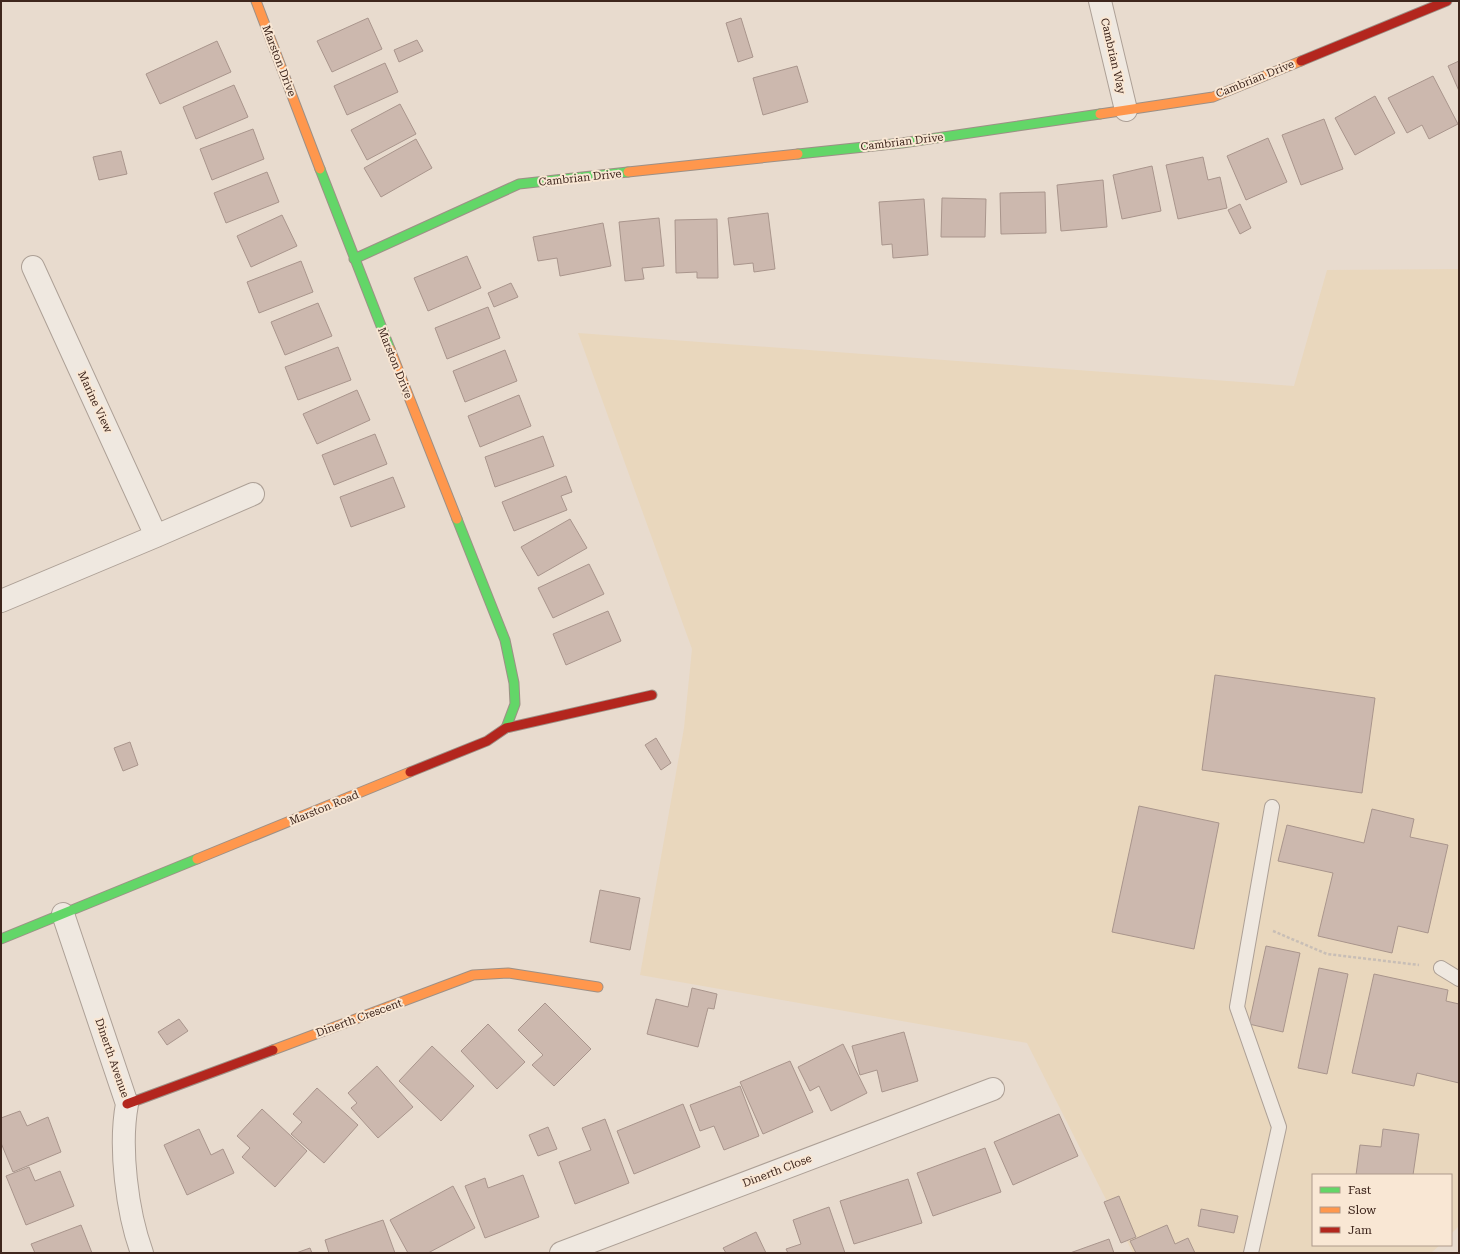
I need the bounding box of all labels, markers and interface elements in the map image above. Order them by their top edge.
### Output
street label: Cambrian Way [1098,17,1128,96]
street label: Marston Drive [259,23,299,99]
street label: Cambrian Drive [1214,57,1296,101]
street label: Cambrian Drive [860,130,944,154]
street label: Cambrian Drive [538,167,622,189]
street label: Marston Drive [375,326,415,400]
street label: Marine View [75,369,115,436]
street label: Marston Road [287,788,361,828]
street label: Dinerth Crescent [314,996,404,1040]
street label: Dinerth Avenue [92,1017,132,1099]
street label: Dinerth Close [741,1152,813,1190]
legend [1312,1174,1452,1246]
text: Fast [1348,1183,1372,1197]
text: Slow [1348,1203,1376,1217]
text: Jam [1348,1223,1372,1237]

